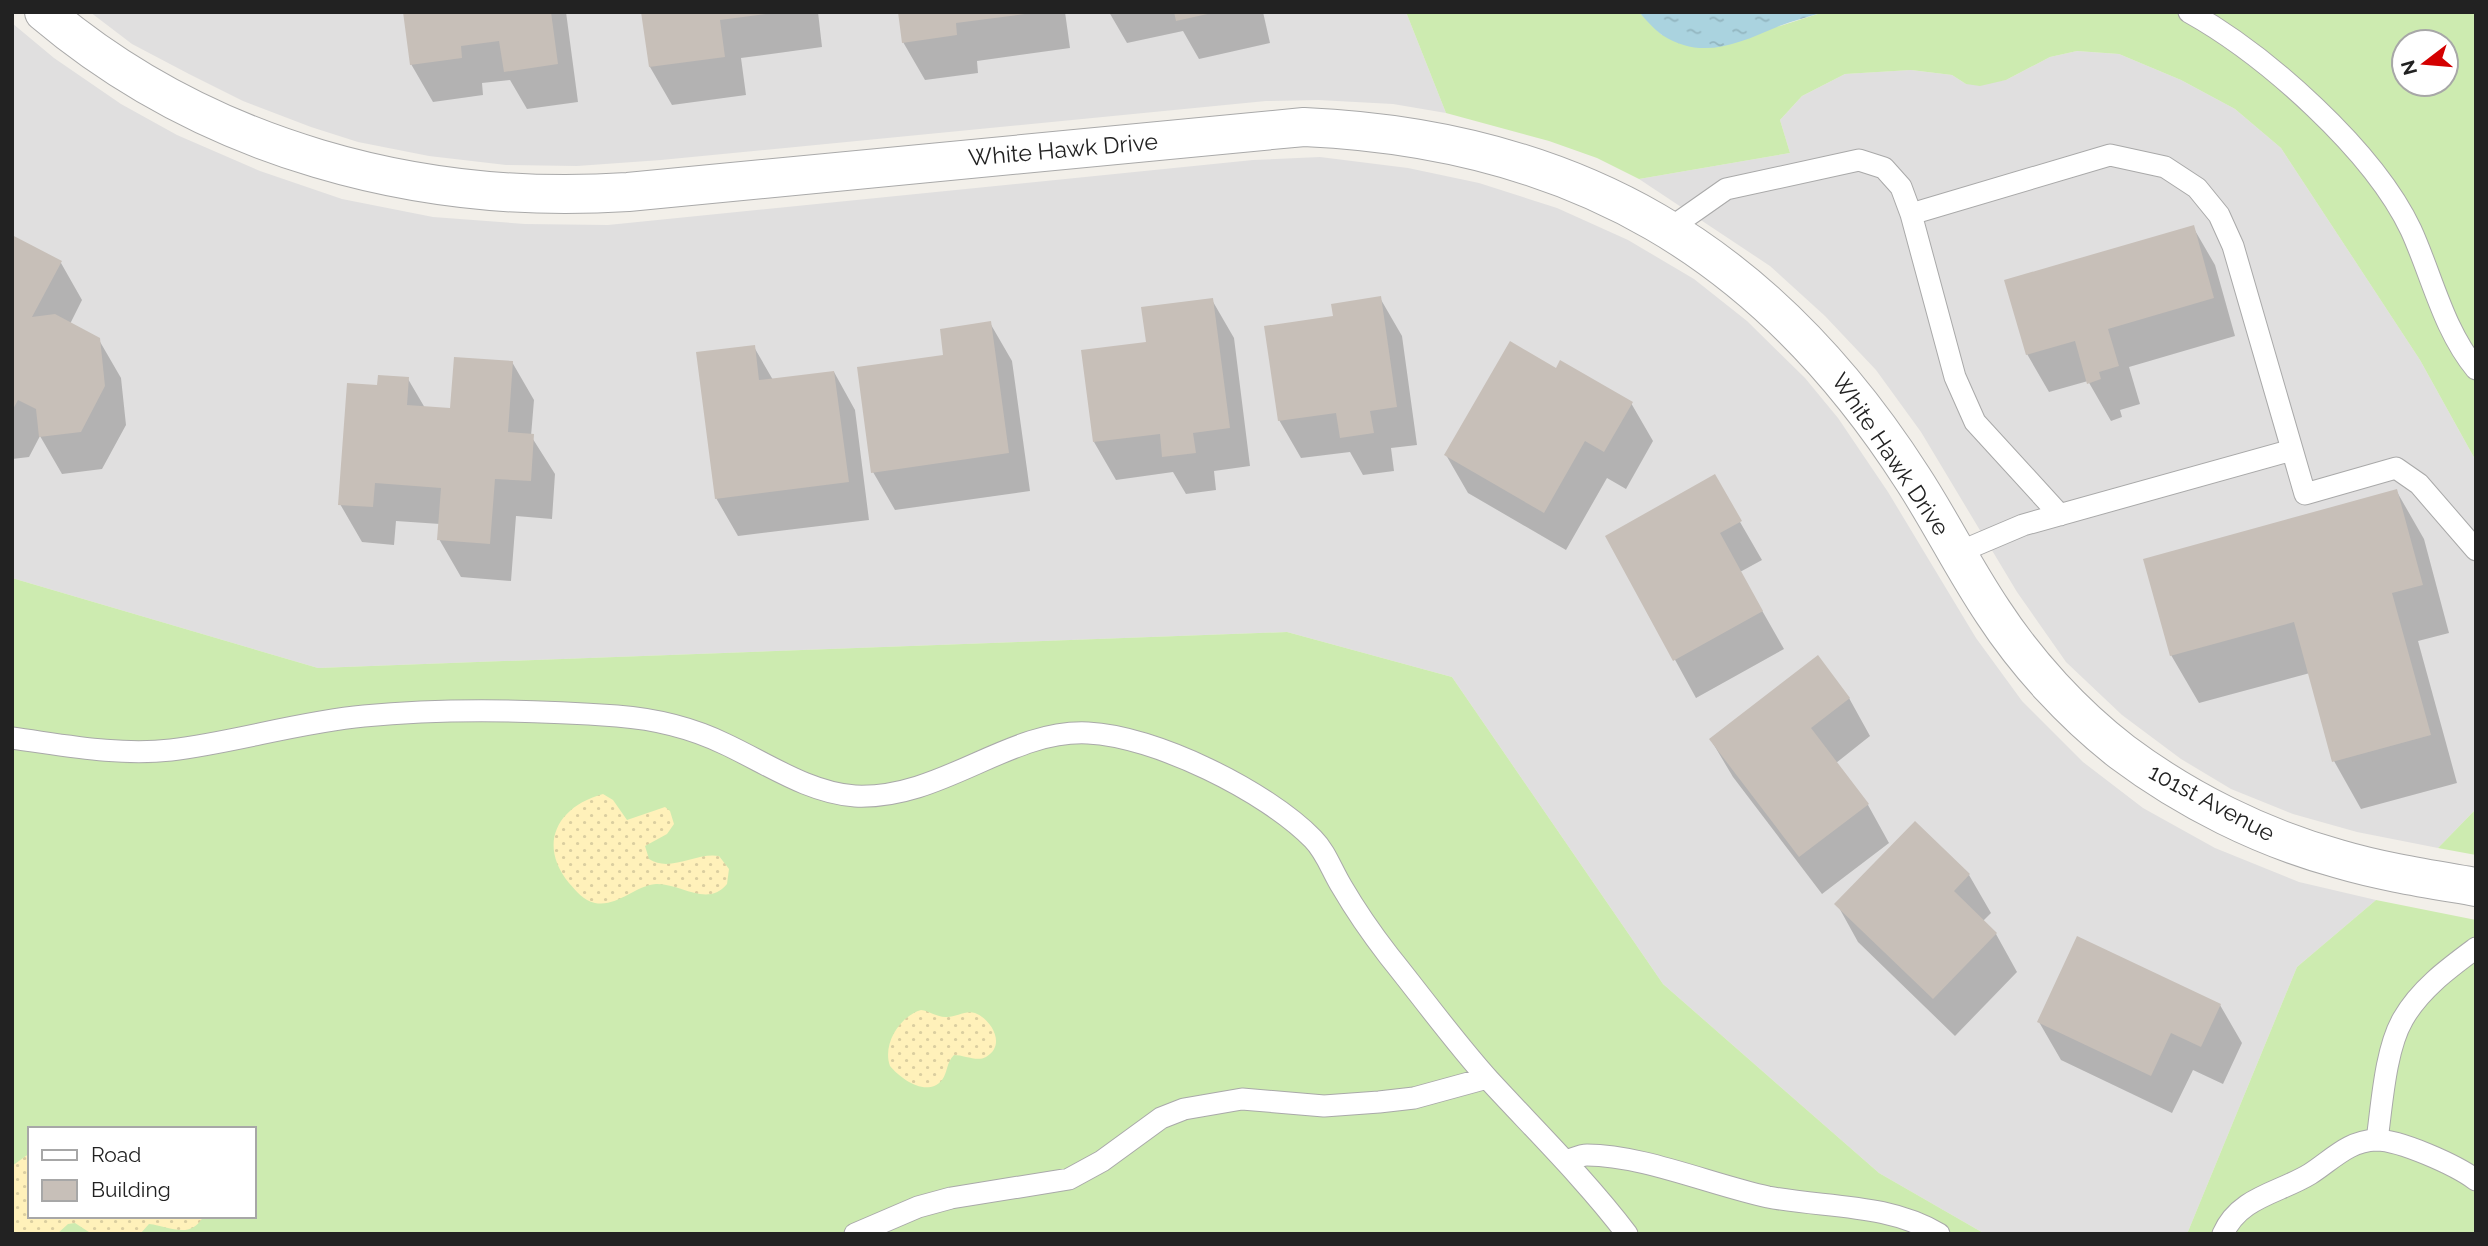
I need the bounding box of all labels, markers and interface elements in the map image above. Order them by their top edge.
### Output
north arrow [2390,28,2460,98]
text: N [2396,58,2421,78]
street label: White Hawk Drive [967,127,1159,171]
street label: White Hawk Drive [1827,368,1955,540]
street label: 101st Avenue [2145,758,2279,846]
legend [28,1127,256,1218]
text: Road [91,1142,141,1167]
text: Building [91,1177,171,1202]

